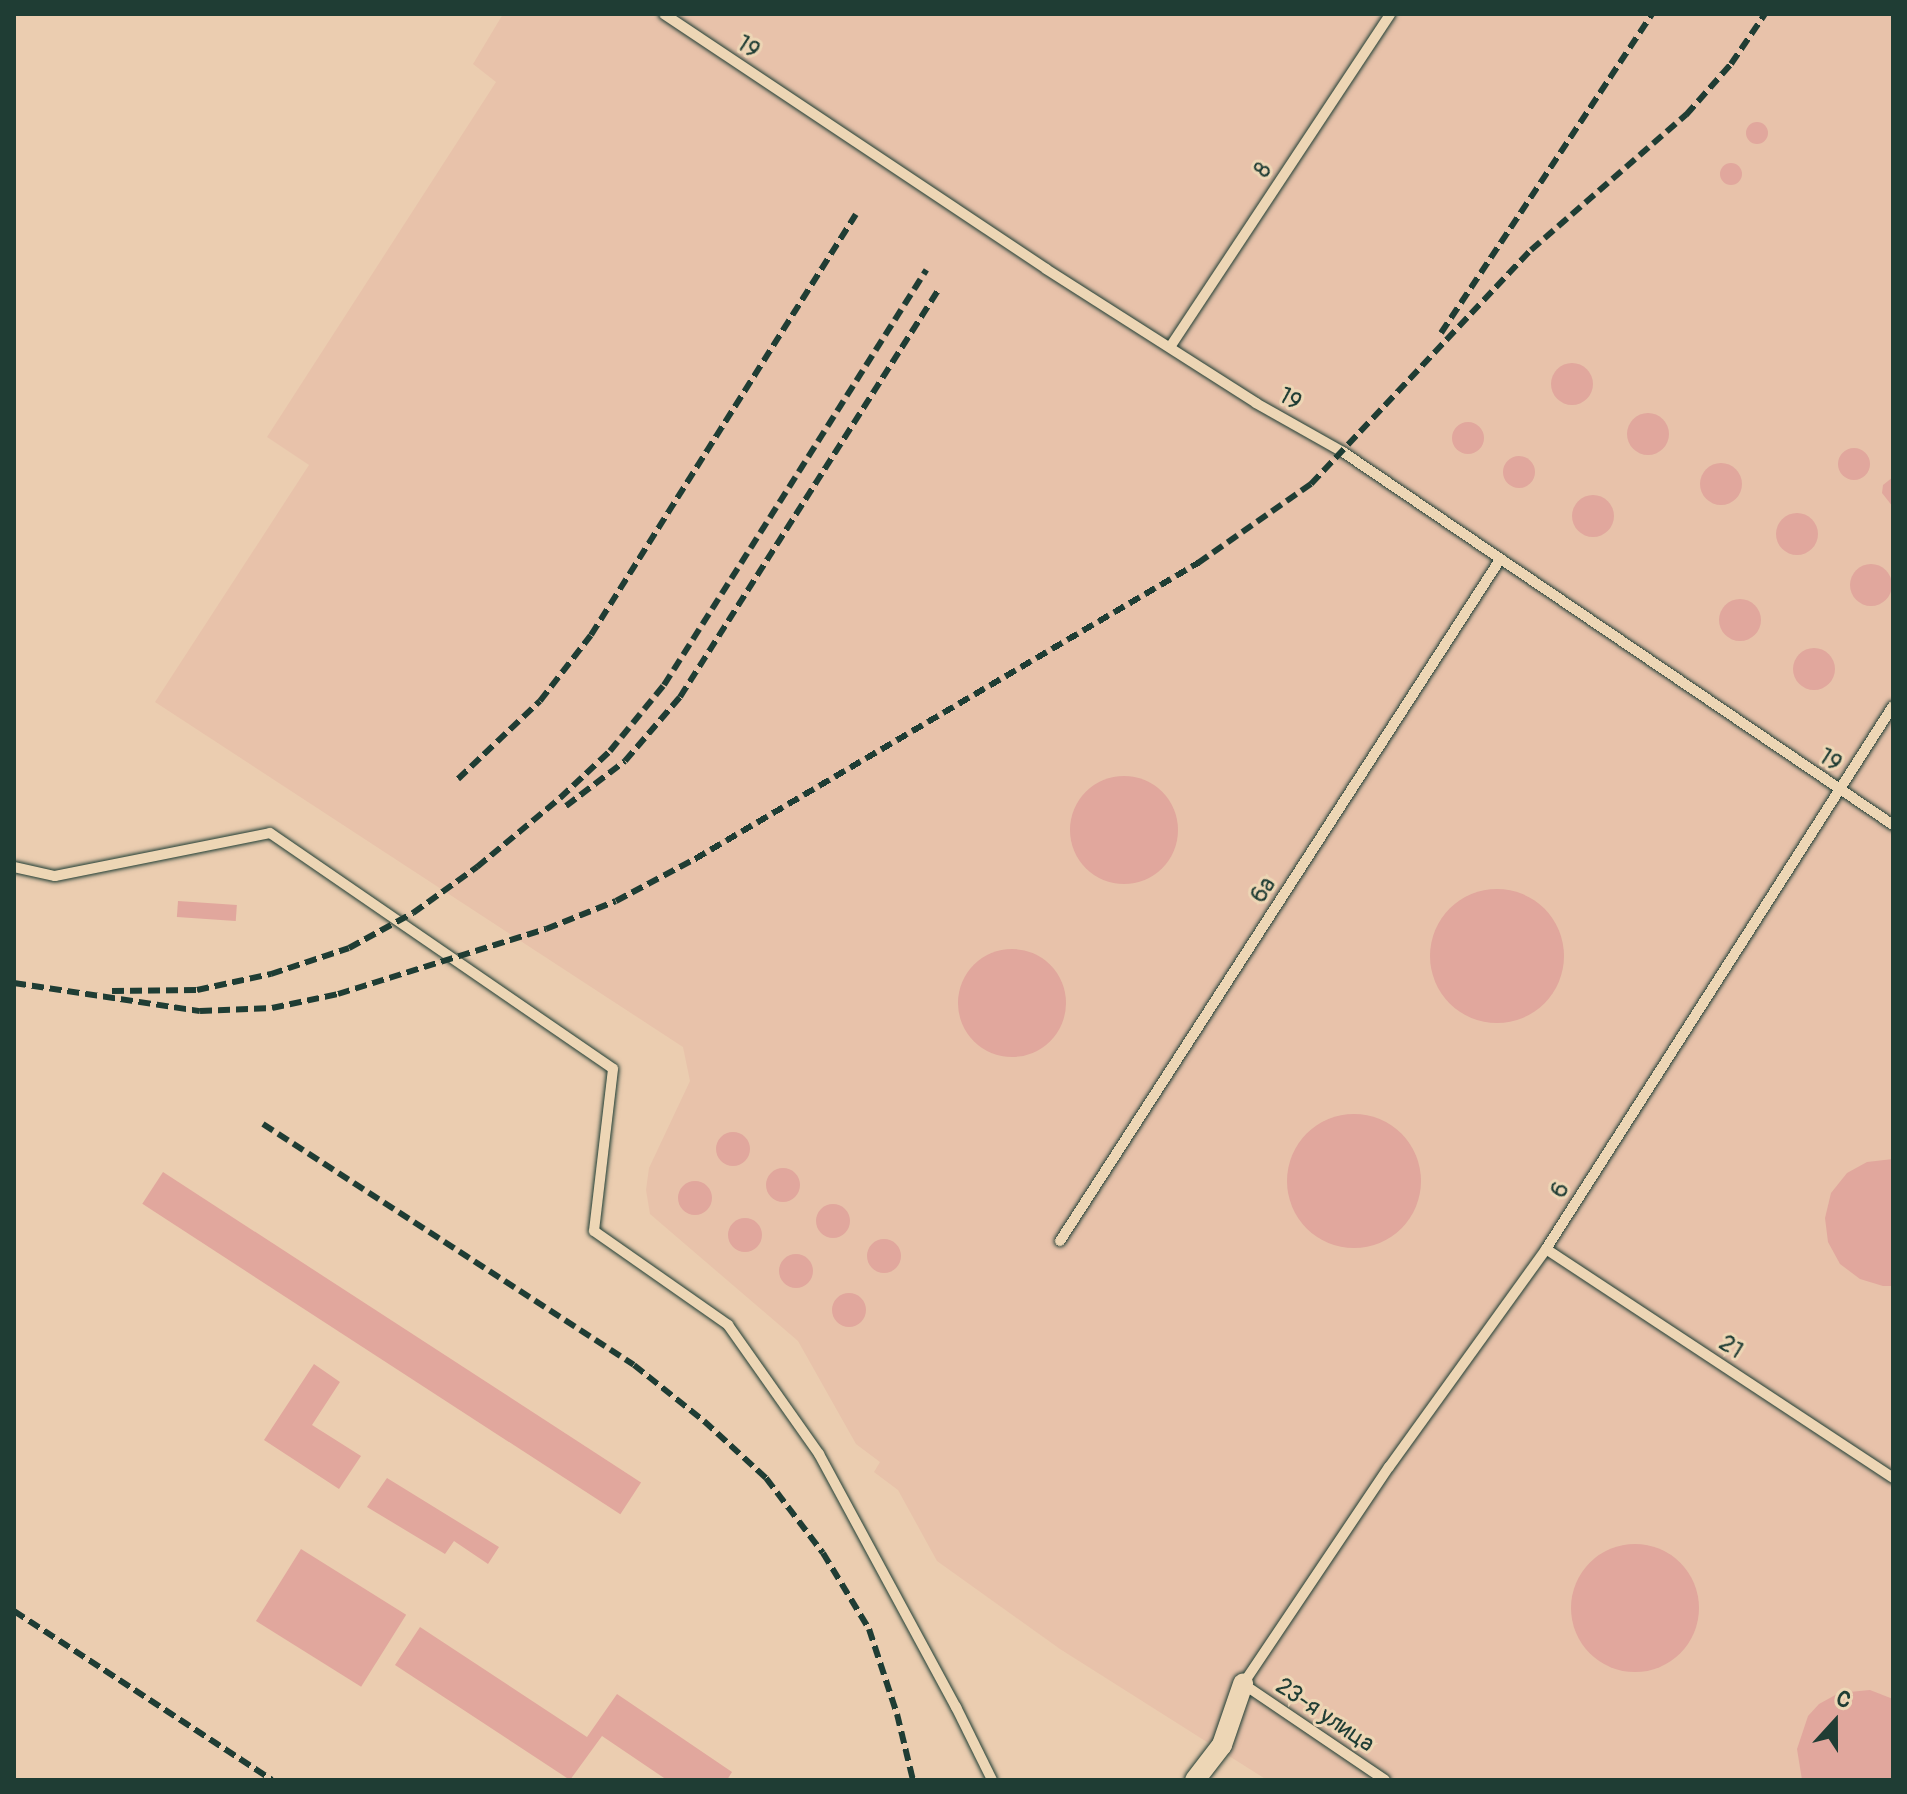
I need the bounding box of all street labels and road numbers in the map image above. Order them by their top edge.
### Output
street label: 19 [731,29,765,65]
street label: 8 [1248,157,1278,183]
street label: 19 [1273,381,1307,417]
street label: 19 [1813,742,1847,778]
street label: 6a [1244,872,1282,908]
street label: 6 [1544,1176,1576,1204]
street label: 21 [1714,1329,1748,1365]
street label: 23-я улица [1270,1672,1380,1758]

